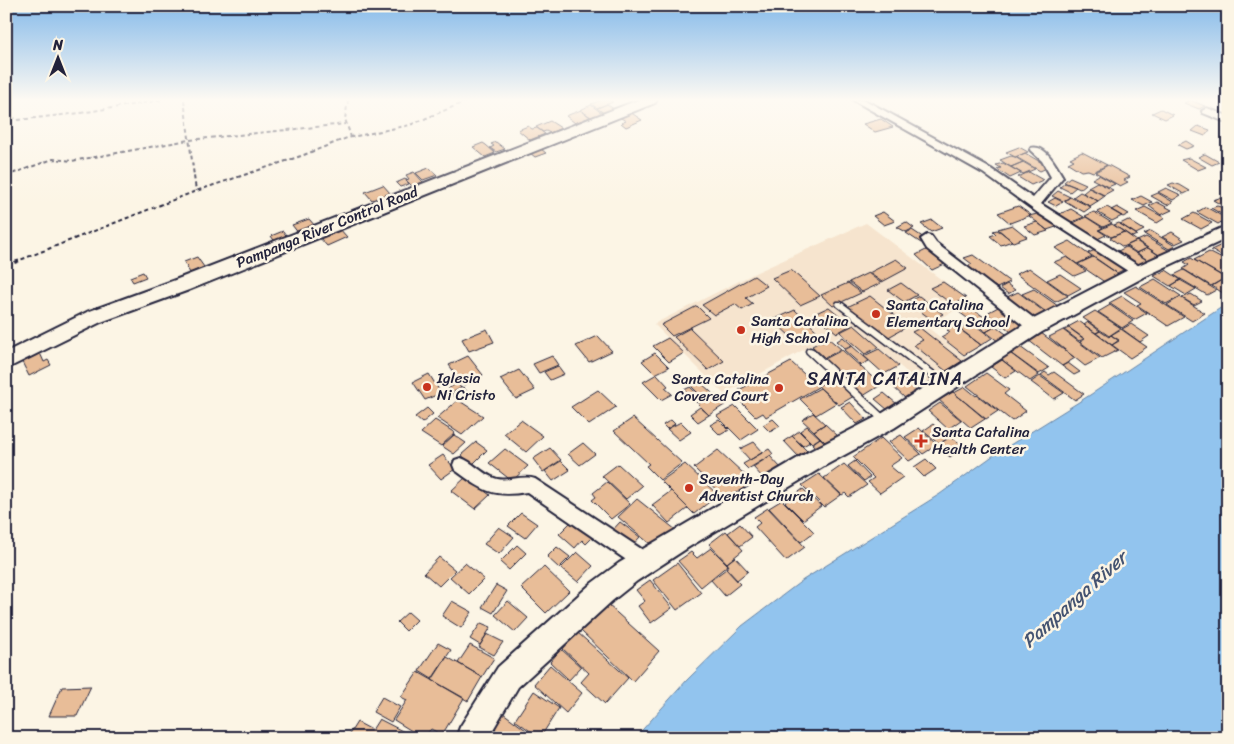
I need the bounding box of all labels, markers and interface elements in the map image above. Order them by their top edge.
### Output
north arrow [32,32,82,82]
text: N [52,33,63,58]
street label: Pampanga River Control Road [232,178,423,275]
place label: Santa Catalina Elementary School [886,292,1011,335]
place label: Santa Catalina High School [751,308,849,351]
marker: Santa Catalina Elementary School [870,308,882,320]
marker: Santa Catalina High School [735,324,747,336]
district label: SANTA CATALINA [807,363,963,395]
place label: Iglesia Ni Cristo [436,365,496,408]
place label: Santa Catalina Covered Court [671,366,769,409]
marker: Iglesia Ni Cristo [421,381,433,393]
marker: Santa Catalina Covered Court [773,382,785,394]
place label: Santa Catalina Health Center [932,419,1030,462]
marker: Santa Catalina Health Center [914,434,928,448]
place label: Seventh-Day Adventist Church [698,466,814,509]
marker: Seventh-Day Adventist Church [683,482,695,494]
water label: Pampanga River [1014,541,1137,656]

